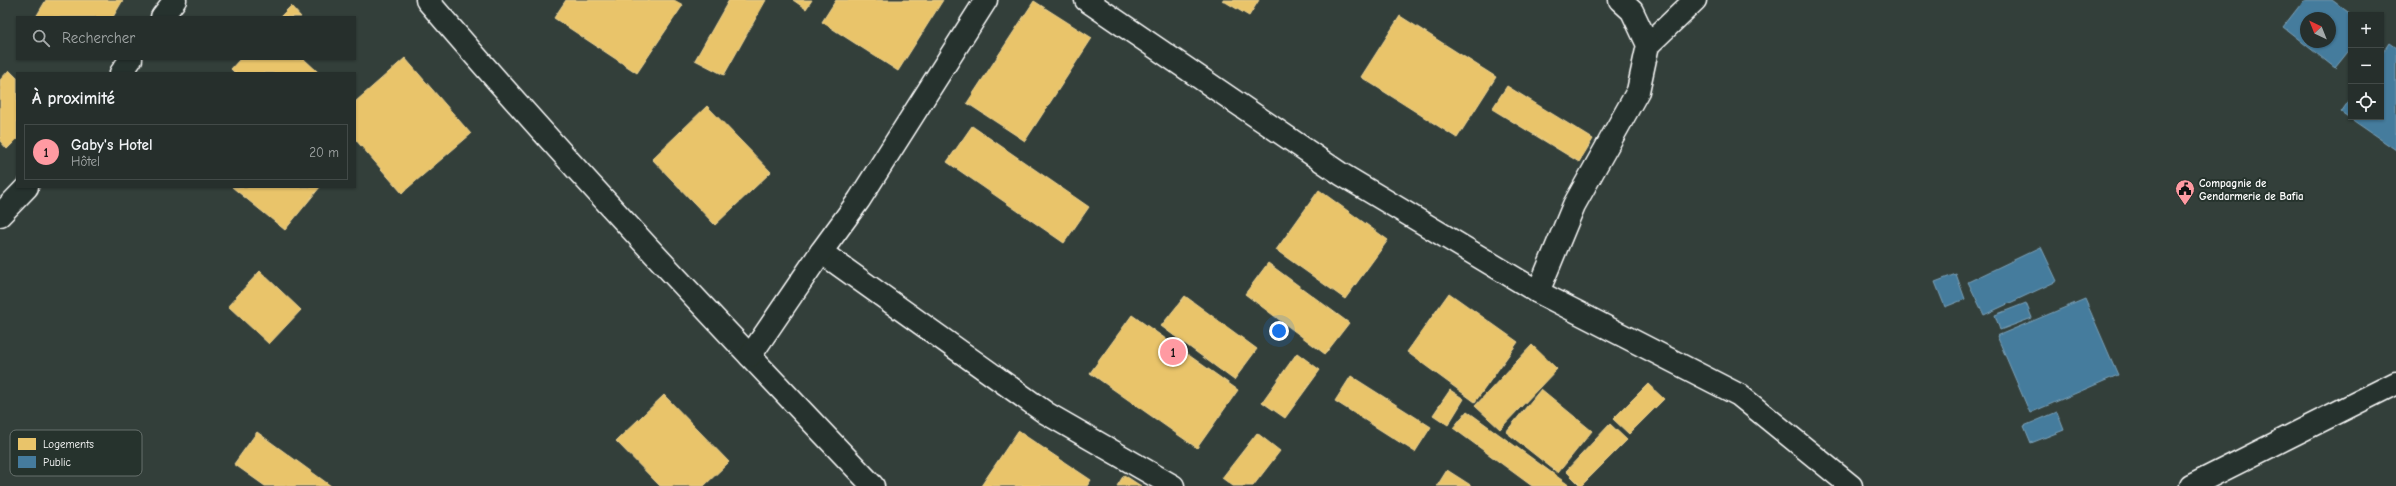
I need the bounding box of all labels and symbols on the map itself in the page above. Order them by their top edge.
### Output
north arrow [2300,12,2336,48]
place label: Compagnie de Gendarmerie de Bafia [2199,177,2304,203]
public building icon: Compagnie de Gendarmerie de Bafia [2174,178,2196,206]
your location [1269,321,1289,341]
pin: 1 [1160,337,1186,367]
legend [10,430,142,476]
text: Logements [43,438,94,451]
text: Public [43,456,72,469]

